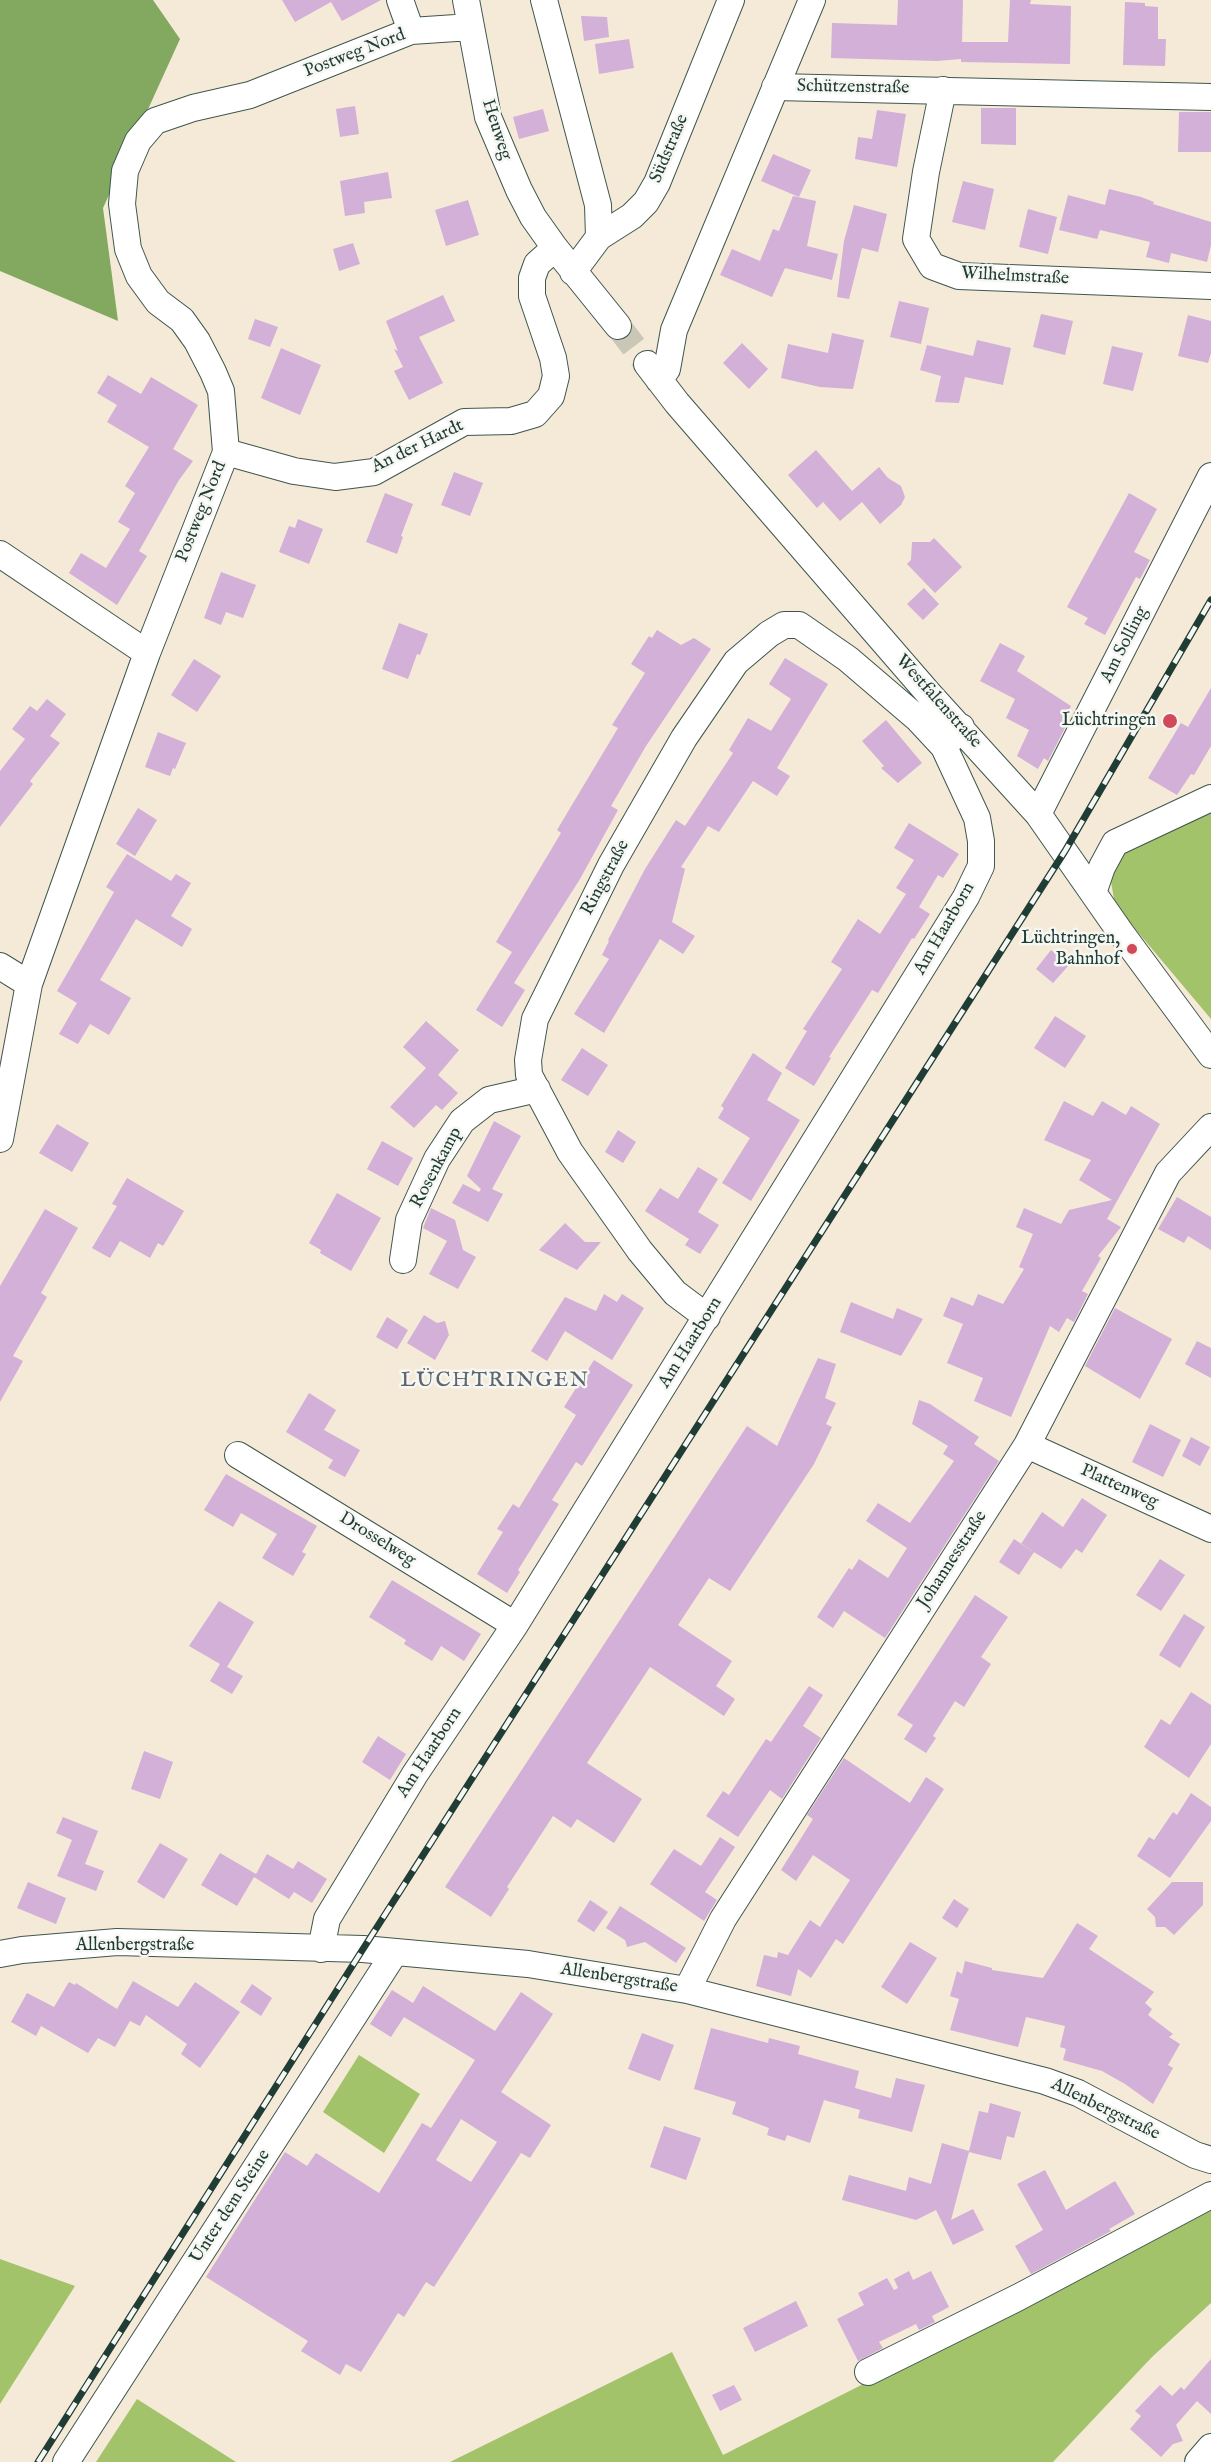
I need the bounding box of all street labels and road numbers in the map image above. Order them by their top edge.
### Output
street label: Postweg Nord [301,25,409,83]
street label: Schützenstraße [797,76,909,100]
street label: Heuweg [476,97,516,163]
street label: Südstraße [646,111,694,187]
street label: Wilhelmstraße [961,263,1069,291]
street label: An der Hardt [368,415,468,479]
street label: Postweg Nord [172,458,232,566]
street label: Am Solling [1097,603,1153,687]
street label: Westfalenstraße [890,651,986,753]
street label: Ringstraße [577,837,635,919]
street label: Am Haarborn [910,879,980,979]
street label: Rosenkamp [407,1124,467,1212]
street label: Am Haarborn [655,1294,727,1392]
street label: Plattenweg [1077,1460,1161,1514]
street label: Johannesstraße [913,1507,993,1613]
street label: Drosselweg [335,1508,419,1572]
street label: Am Haarborn [393,1704,467,1802]
street label: Allenbergstraße [76,1935,194,1957]
street label: Allenbergstraße [559,1959,679,1999]
street label: Allenbergstraße [1047,2074,1163,2146]
street label: Unter dem Steine [186,2146,276,2268]

